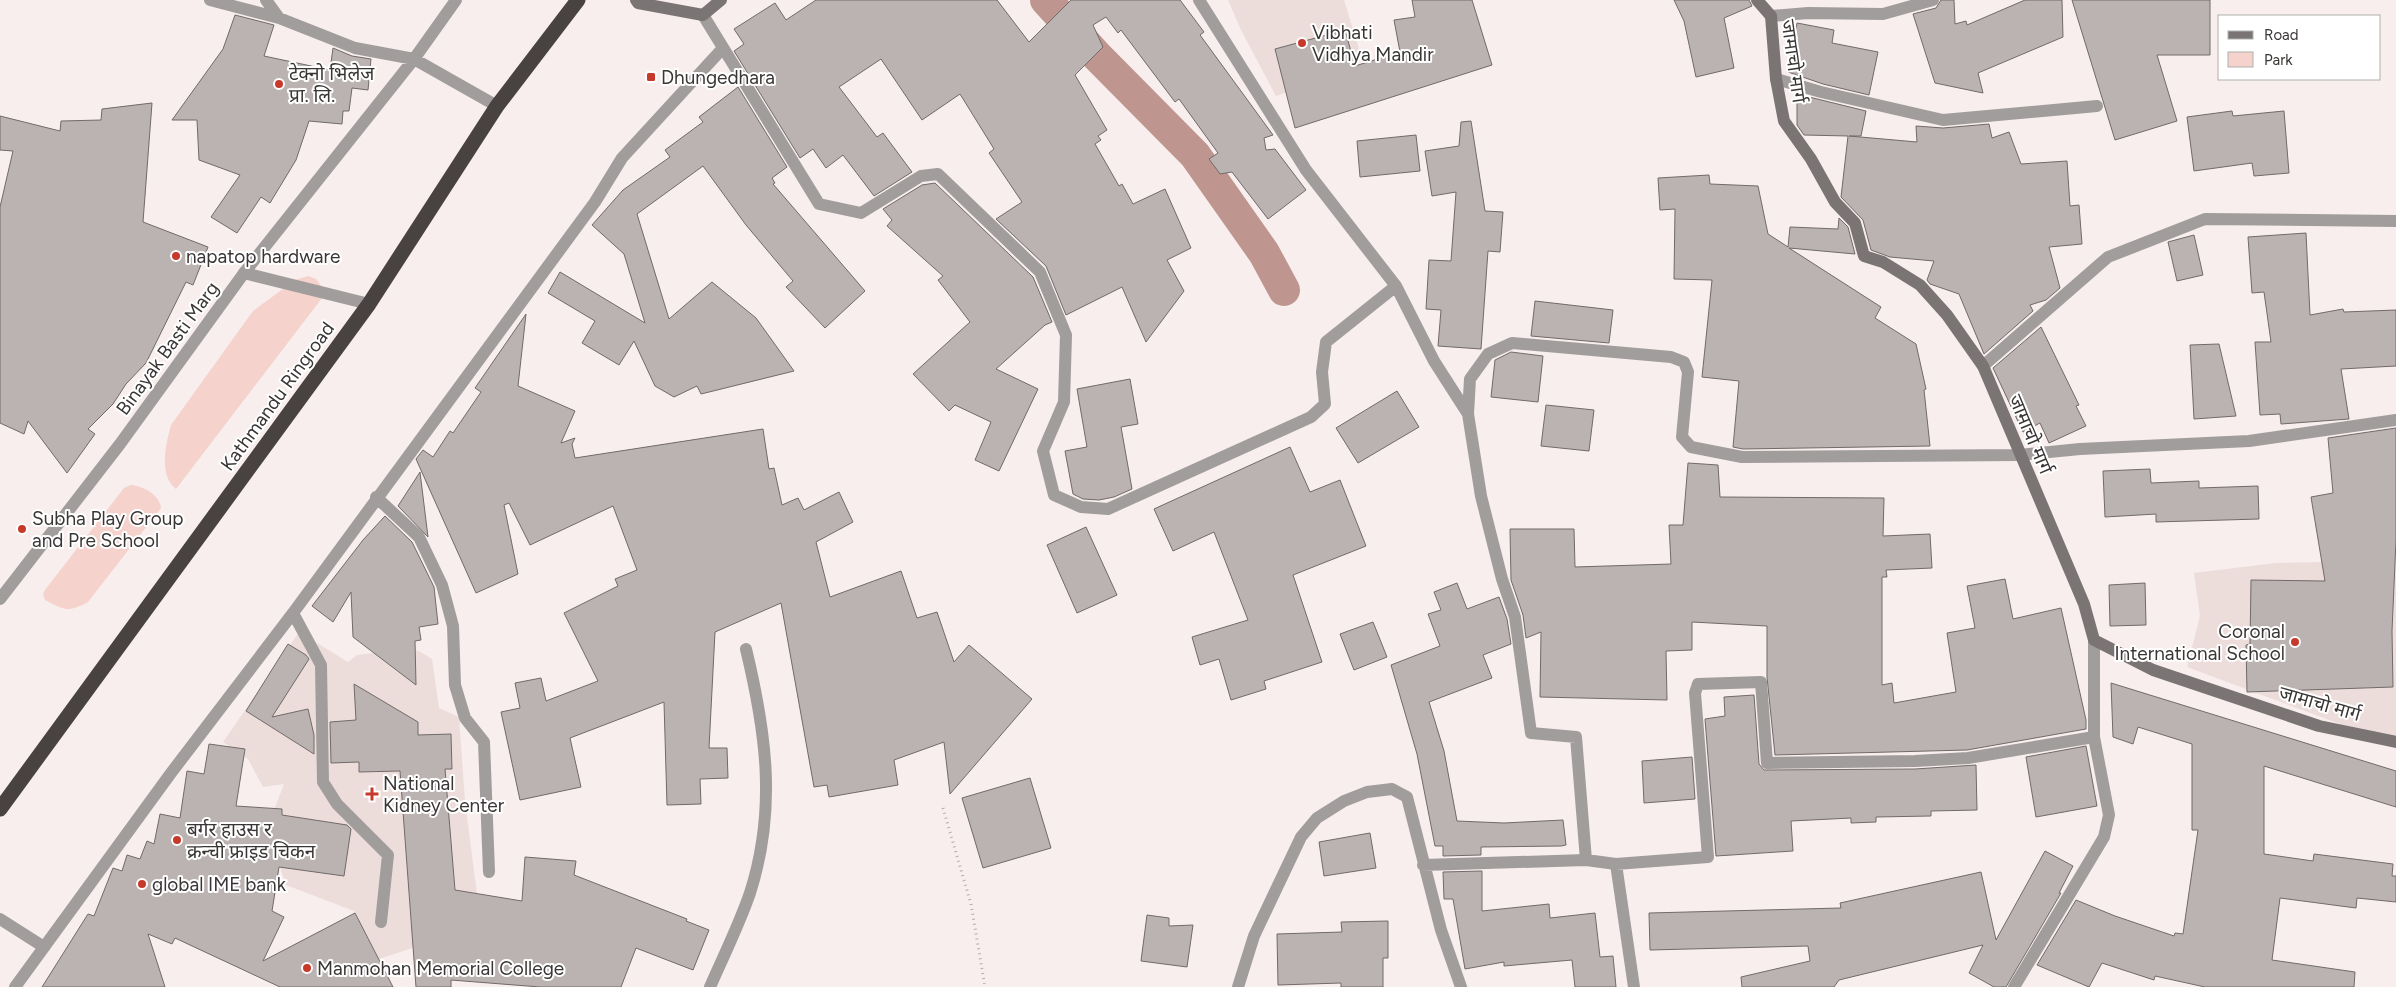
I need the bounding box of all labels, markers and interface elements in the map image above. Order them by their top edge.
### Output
legend [2218,15,2381,80]
street label: जामाचो मार्ग [1776,18,1811,105]
place label: Vibhati Vidhya Mandir [1312,21,1434,66]
text: Road [2264,26,2299,44]
marker: Vibhati Vidhya Mandir [1296,37,1308,49]
text: Park [2264,51,2293,69]
place label: टेक्नो भिलेज प्रा. लि. [289,62,375,107]
place label: Dhungedhara [661,66,775,89]
marker: Dhungedhara [645,71,657,83]
marker: टेक्नो भिलेज प्रा. लि. [273,78,285,90]
place label: napatop hardware [186,245,340,268]
marker: napatop hardware [170,250,182,262]
street label: Binayak Basti Marg [111,277,224,419]
street label: Kathmandu Ringroad [216,317,339,475]
street label: जामाचो मार्ग [2004,391,2058,478]
place label: Subha Play Group and Pre School [32,507,184,552]
marker: Subha Play Group and Pre School [16,523,28,535]
place label: Coronal International School [2114,620,2285,665]
marker: Coronal International School [2289,636,2301,648]
street label: जामाचो मार्ग [2276,681,2364,726]
place label: National Kidney Center [383,772,505,817]
marker: National Kidney Center [365,787,379,801]
place label: बर्गर हाउस र क्रन्ची फ्राइड चिकन [187,818,316,863]
marker: बर्गर हाउस र क्रन्ची फ्राइड चिकन [171,834,183,846]
place label: global IME bank [152,873,287,896]
marker: global IME bank [136,878,148,890]
place label: Manmohan Memorial College [317,957,564,980]
marker: Manmohan Memorial College [301,962,313,974]

